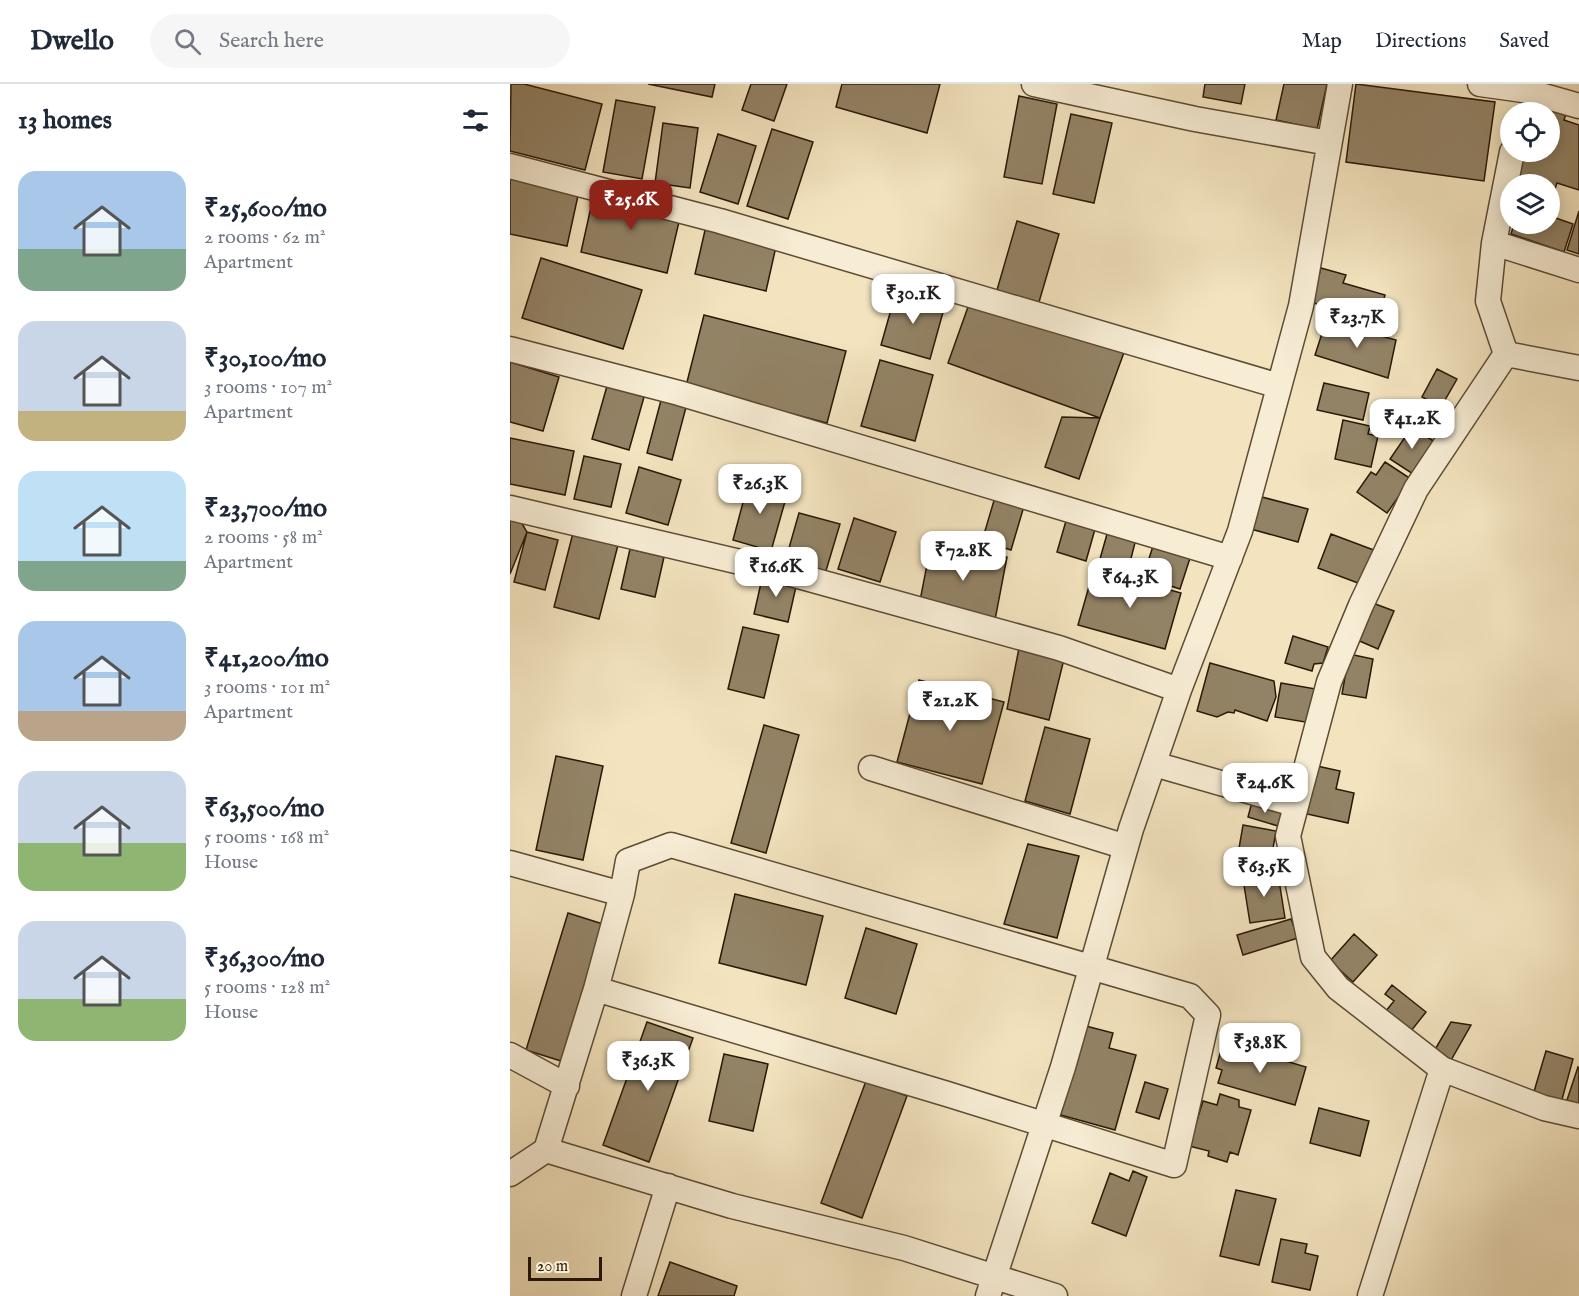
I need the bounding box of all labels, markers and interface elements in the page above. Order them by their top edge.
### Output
search box [150,14,570,68]
text: Dwello [30,24,114,59]
icon: search [171,25,204,58]
text: Search here [219,27,324,55]
text: Map [1302,28,1342,55]
text: Directions [1375,28,1466,55]
text: Saved [1499,28,1549,55]
map controls [1500,102,1560,234]
button: locate [1500,102,1560,162]
text: 13 homes [18,104,112,137]
icon: filters [459,104,492,137]
button: layers [1500,174,1560,234]
pin: ₹25.6K [582,180,680,231]
text: ₹25.6K [603,187,659,212]
text: ₹25,600/mo [204,192,327,225]
icon: home [66,195,138,267]
text: 2 rooms · 62 m² [204,225,326,250]
text: Apartment [204,250,293,275]
pin: ₹30.1K [864,274,962,325]
text: ₹30.1K [886,281,940,306]
pin: ₹23.7K [1308,298,1406,349]
text: ₹23.7K [1329,305,1385,330]
text: ₹30,100/mo [204,342,326,375]
icon: home [66,345,138,417]
text: 3 rooms · 107 m² [204,375,332,400]
pin: ₹41.2K [1363,399,1461,450]
text: Apartment [204,400,293,425]
text: ₹41.2K [1384,406,1440,431]
pin: ₹26.3K [711,464,809,515]
text: ₹26.3K [732,471,788,496]
text: ₹23,700/mo [204,492,327,525]
icon: home [66,495,138,567]
text: 2 rooms · 58 m² [204,525,323,550]
pin: ₹72.8K [914,531,1012,582]
text: ₹72.8K [935,538,991,563]
pin: ₹16.6K [727,547,825,598]
text: Apartment [204,550,293,575]
text: ₹16.6K [749,554,803,579]
pin: ₹64.3K [1081,558,1179,609]
text: ₹64.3K [1102,565,1158,590]
text: ₹41,200/mo [204,642,329,675]
icon: home [66,645,138,717]
text: 3 rooms · 101 m² [204,675,330,700]
pin: ₹21.2K [901,681,999,732]
text: ₹21.2K [922,688,978,713]
text: Apartment [204,700,293,725]
pin: ₹24.6K [1216,763,1314,814]
text: ₹24.6K [1236,770,1294,795]
text: ₹63,500/mo [204,792,324,825]
icon: home [66,795,138,867]
text: 5 rooms · 168 m² [204,825,329,850]
pin: ₹63.5K [1215,847,1313,898]
text: House [204,850,258,875]
text: ₹63.5K [1237,854,1291,879]
text: ₹36,300/mo [204,942,325,975]
icon: home [66,945,138,1017]
text: 5 rooms · 128 m² [204,975,330,1000]
text: House [204,1000,258,1025]
pin: ₹38.8K [1211,1023,1309,1074]
text: ₹38.8K [1233,1030,1287,1055]
pin: ₹36.3K [599,1041,697,1092]
text: ₹36.3K [621,1048,675,1073]
scale bar [528,1254,602,1282]
text: 20 m [537,1257,568,1277]

